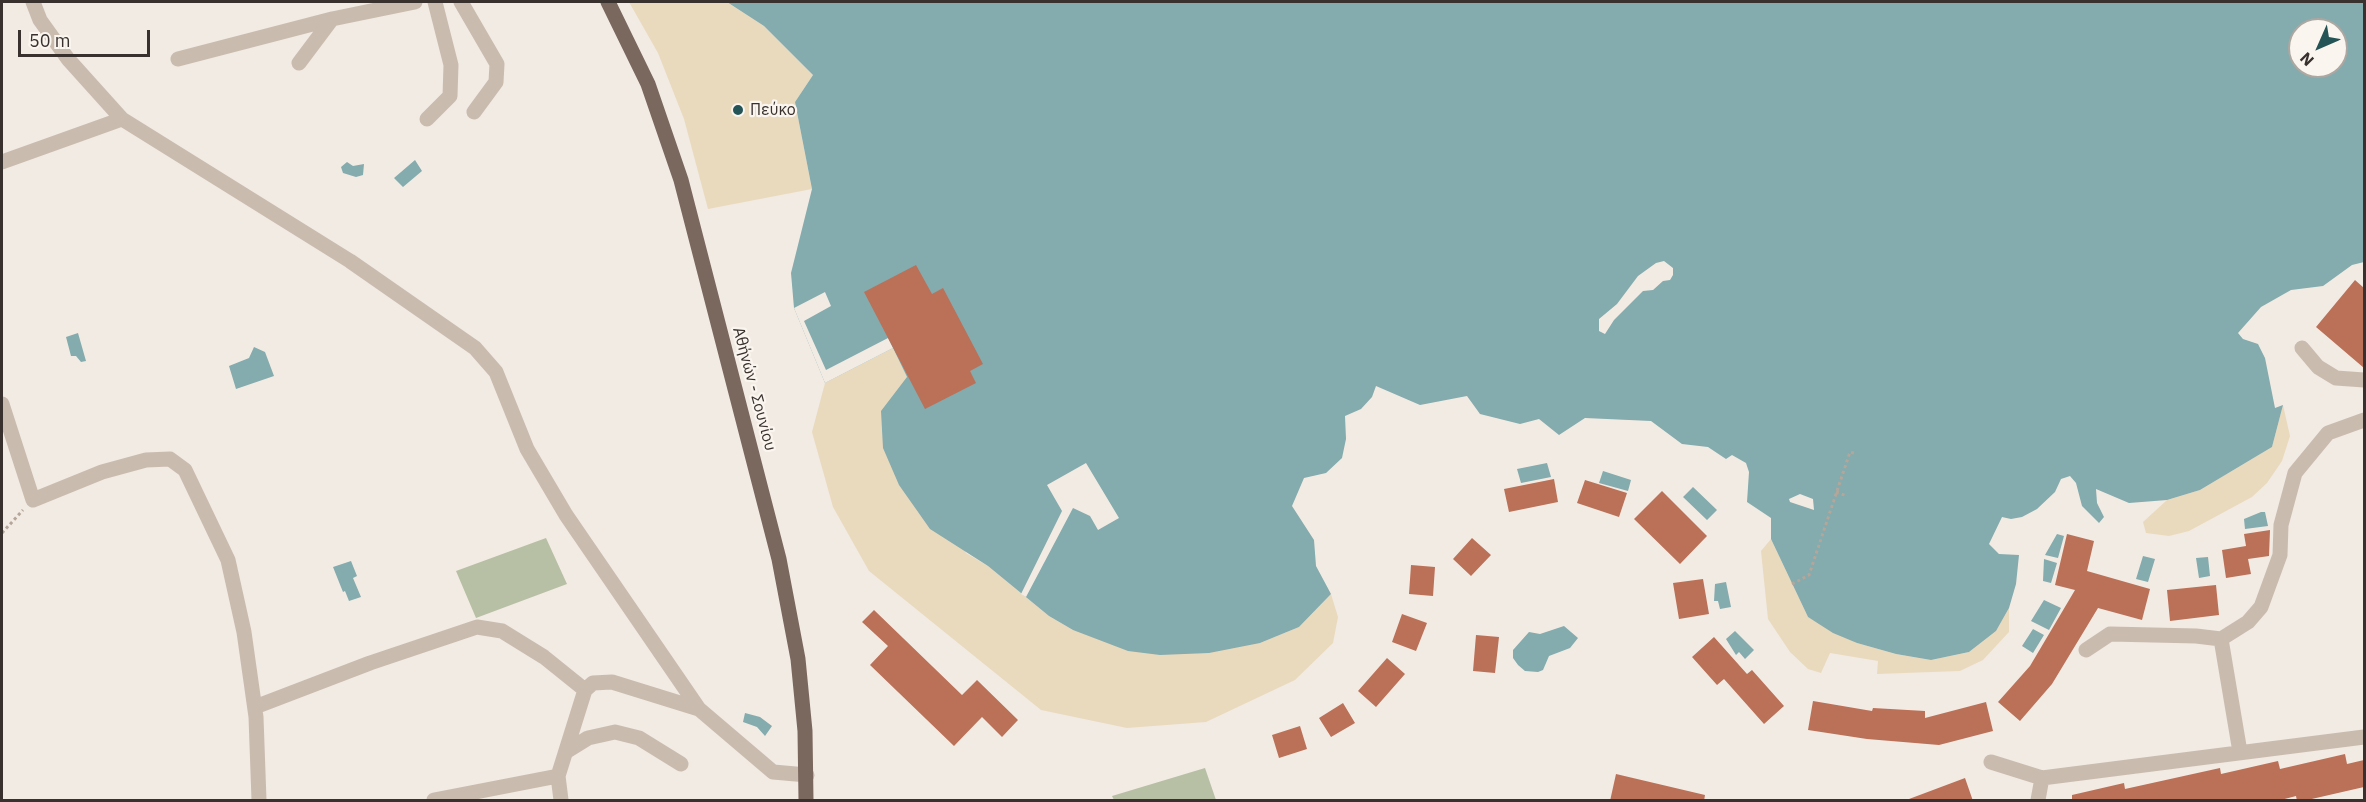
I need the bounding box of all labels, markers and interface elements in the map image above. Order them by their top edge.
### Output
scale bar [21,18,153,56]
north arrow [2288,18,2348,78]
text: 50 m [29,29,71,52]
text: N [2296,48,2318,70]
place label: Πεύκο [750,100,796,120]
marker: Πεύκο [731,103,745,117]
street label: Αθήνών - Σουνίου [728,325,780,453]

